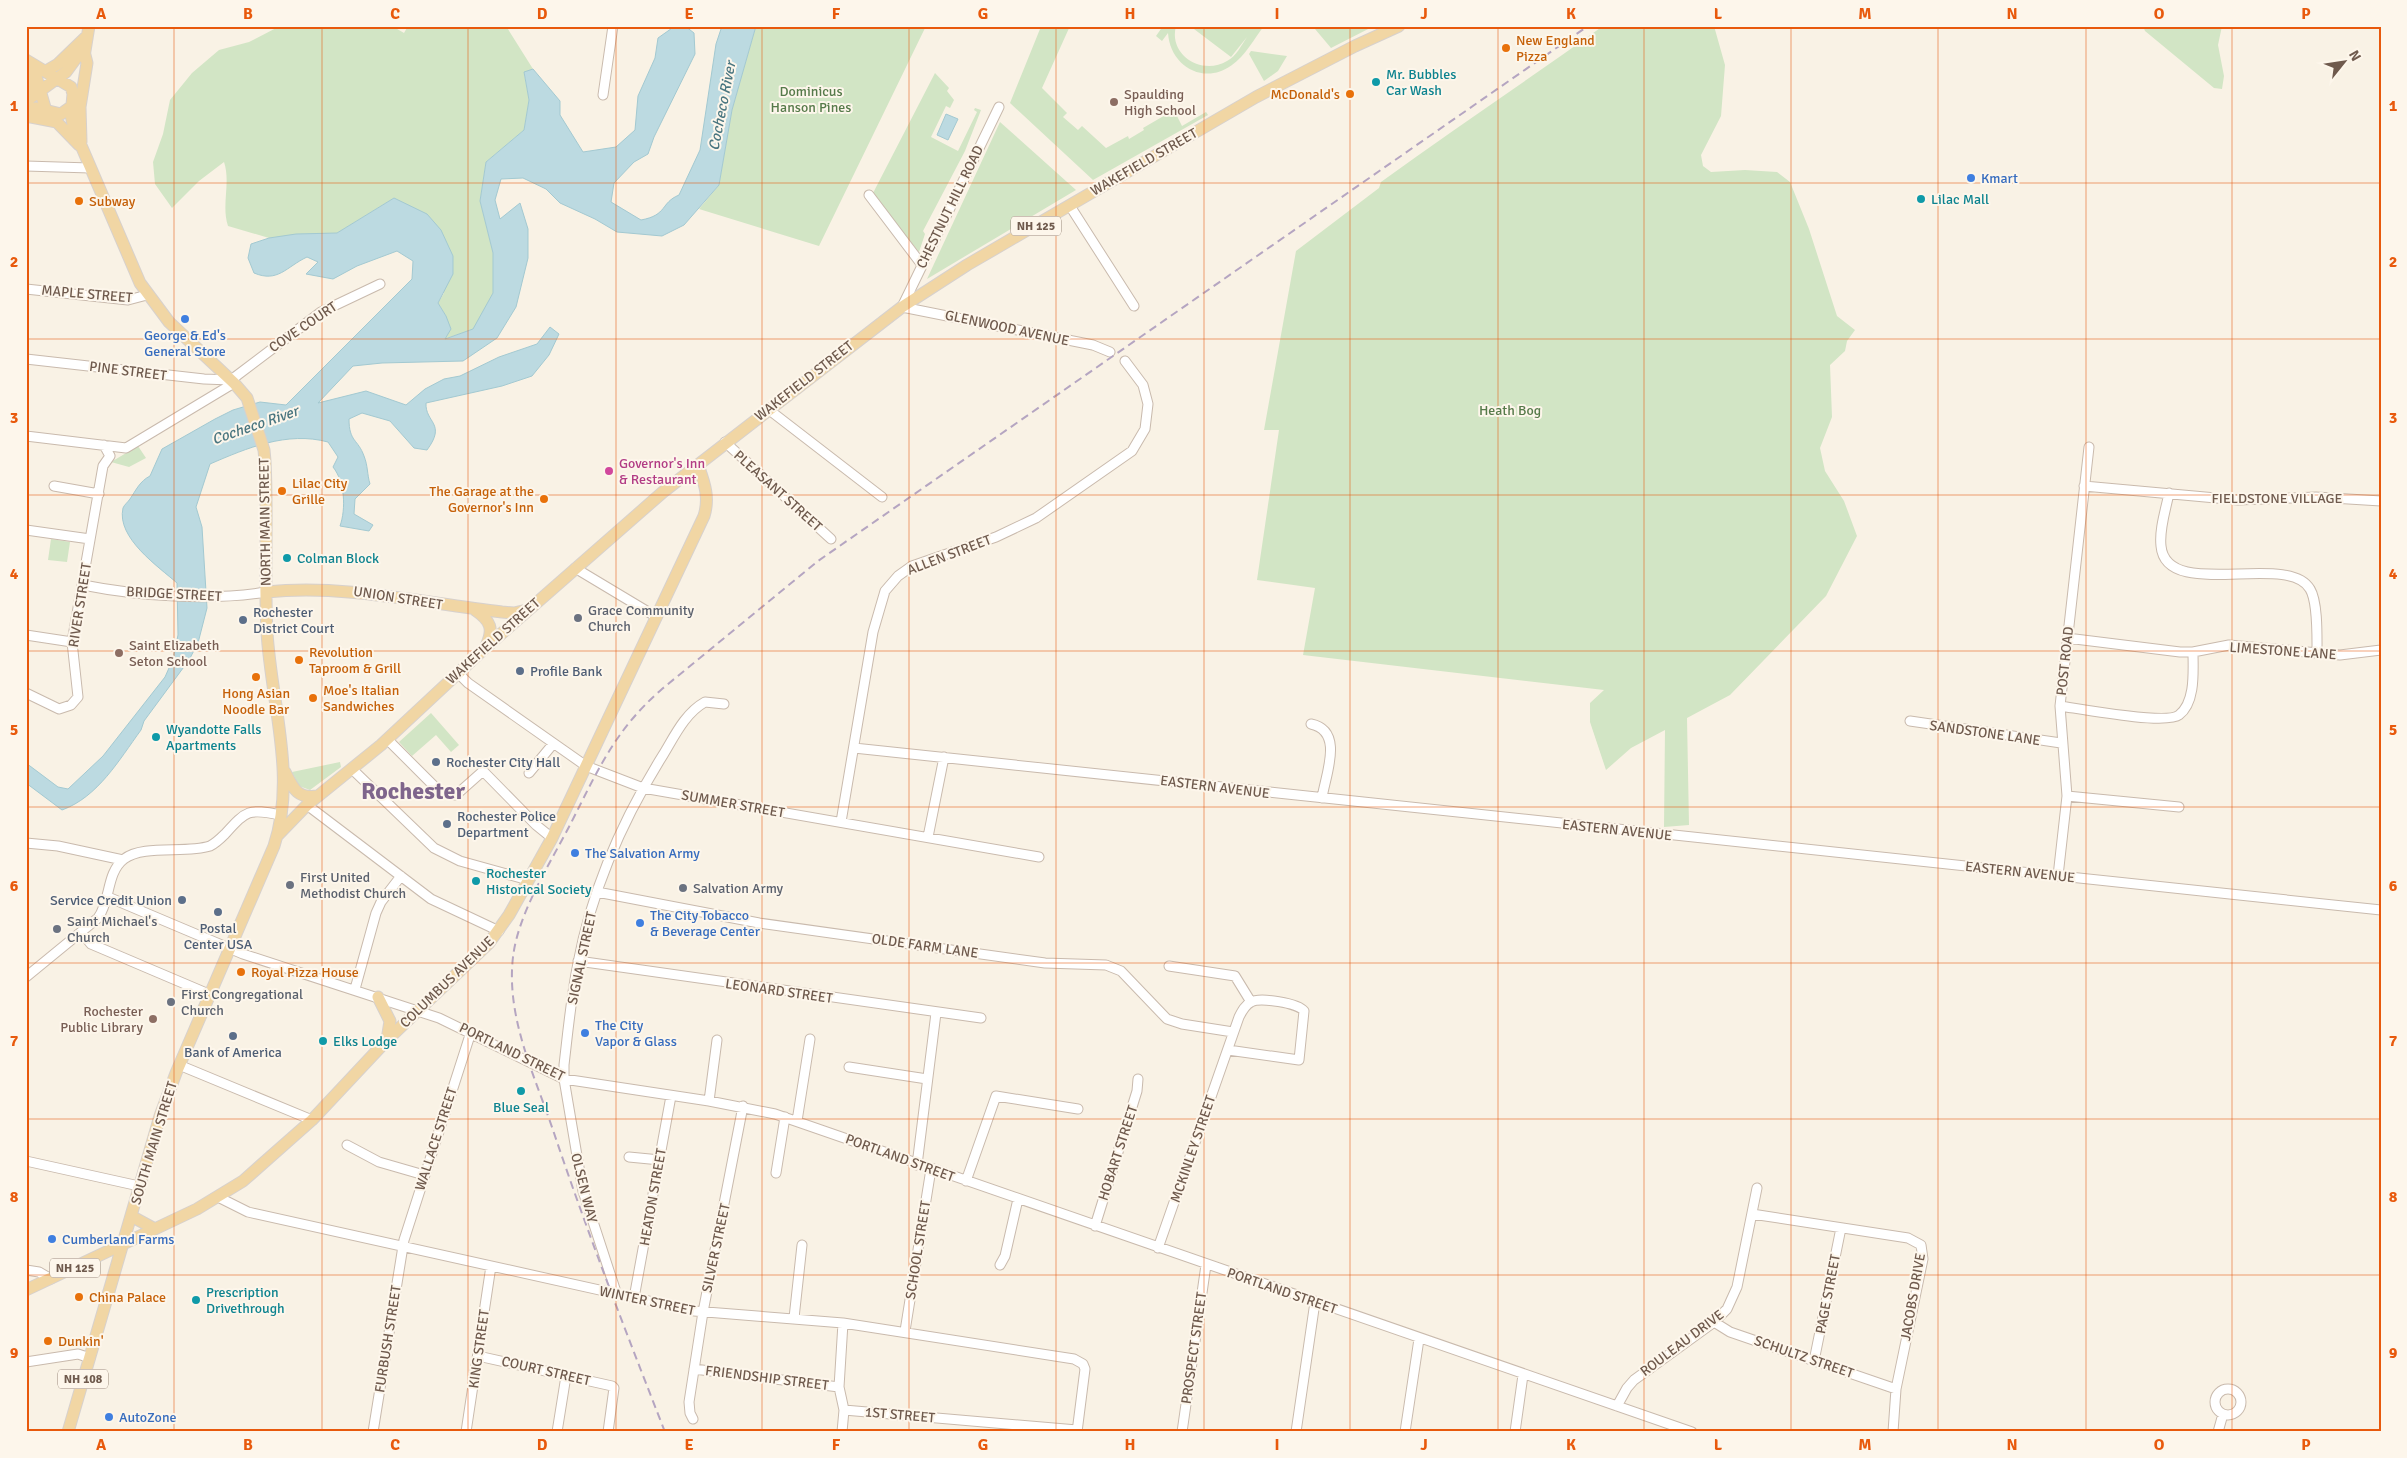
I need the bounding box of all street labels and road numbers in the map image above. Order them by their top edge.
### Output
street label: WAKEFIELD STREET [1088,124,1200,199]
street label: CHESTNUT HILL ROAD [913,143,987,271]
road number: NH 125 [1011,217,1061,236]
street label: MAPLE STREET [41,282,133,306]
street label: COVE COURT [266,298,340,356]
street label: GLENWOOD AVENUE [943,307,1071,349]
street label: WAKEFIELD STREET [751,337,857,425]
street label: PINE STREET [88,358,168,384]
street label: PLEASANT STREET [730,447,826,535]
street label: NORTH MAIN STREET [255,458,275,586]
street label: FIELDSTONE VILLAGE [2212,490,2343,507]
street label: ALLEN STREET [904,531,994,579]
street label: RIVER STREET [65,561,95,649]
street label: BRIDGE STREET [126,583,222,605]
street label: UNION STREET [352,583,444,613]
street label: WAKEFIELD STREET [443,594,544,688]
street label: POST ROAD [2053,626,2077,696]
street label: LIMESTONE LANE [2229,639,2337,663]
street label: SANDSTONE LANE [1929,717,2042,749]
street label: EASTERN AVENUE [1159,772,1271,802]
street label: SUMMER STREET [680,787,786,821]
street label: EASTERN AVENUE [1561,816,1673,844]
street label: EASTERN AVENUE [1964,858,2076,886]
street label: SIGNAL STREET [564,910,600,1006]
street label: OLDE FARM LANE [871,930,979,962]
street label: COLUMBUS AVENUE [396,933,498,1031]
street label: LEONARD STREET [724,975,834,1007]
street label: PORTLAND STREET [457,1019,568,1085]
street label: SOUTH MAIN STREET [127,1079,181,1207]
street label: WALLACE STREET [411,1085,461,1193]
street label: MCKINLEY STREET [1167,1093,1219,1205]
street label: HOBART STREET [1095,1103,1141,1203]
street label: PORTLAND STREET [843,1130,957,1186]
street label: HEATON STREET [636,1147,670,1247]
street label: OLSEN WAY [567,1151,601,1225]
street label: SCHOOL STREET [902,1199,934,1301]
street label: SILVER STREET [698,1202,734,1294]
street label: JACOBS DRIVE [1897,1252,1929,1342]
street label: PAGE STREET [1812,1253,1844,1335]
road number: NH 125 [50,1258,100,1278]
street label: PORTLAND STREET [1225,1264,1339,1318]
street label: WINTER STREET [598,1283,696,1319]
street label: FURBUSH STREET [371,1284,405,1394]
street label: PROSPECT STREET [1178,1291,1210,1405]
street label: ROULEAU DRIVE [1637,1306,1727,1380]
street label: KING STREET [465,1308,493,1390]
street label: SCHULTZ STREET [1752,1332,1856,1382]
street label: COURT STREET [500,1353,592,1389]
street label: FRIENDSHIP STREET [704,1362,830,1394]
road number: NH 108 [58,1370,108,1388]
street label: 1ST STREET [864,1403,936,1427]

